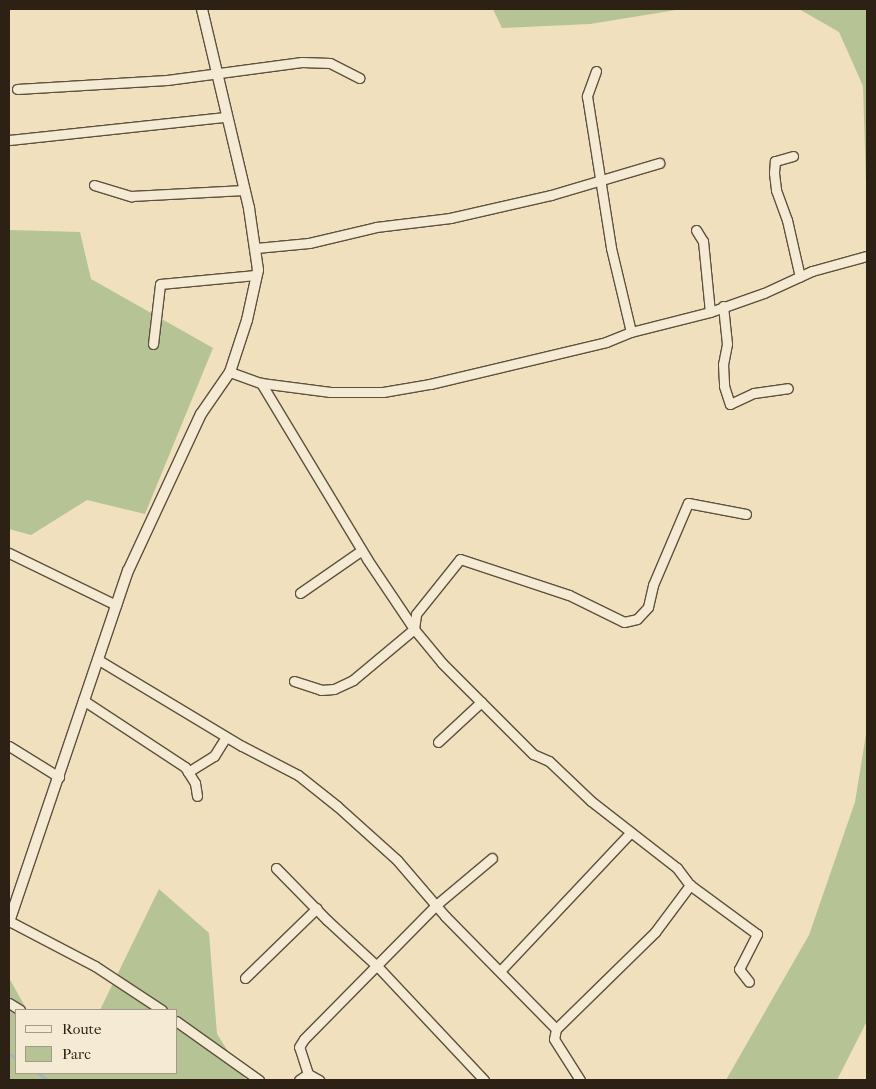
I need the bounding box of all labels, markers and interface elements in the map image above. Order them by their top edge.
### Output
legend [15,1009,178,1074]
text: Route [62,1020,101,1038]
text: Parc [62,1045,91,1063]

